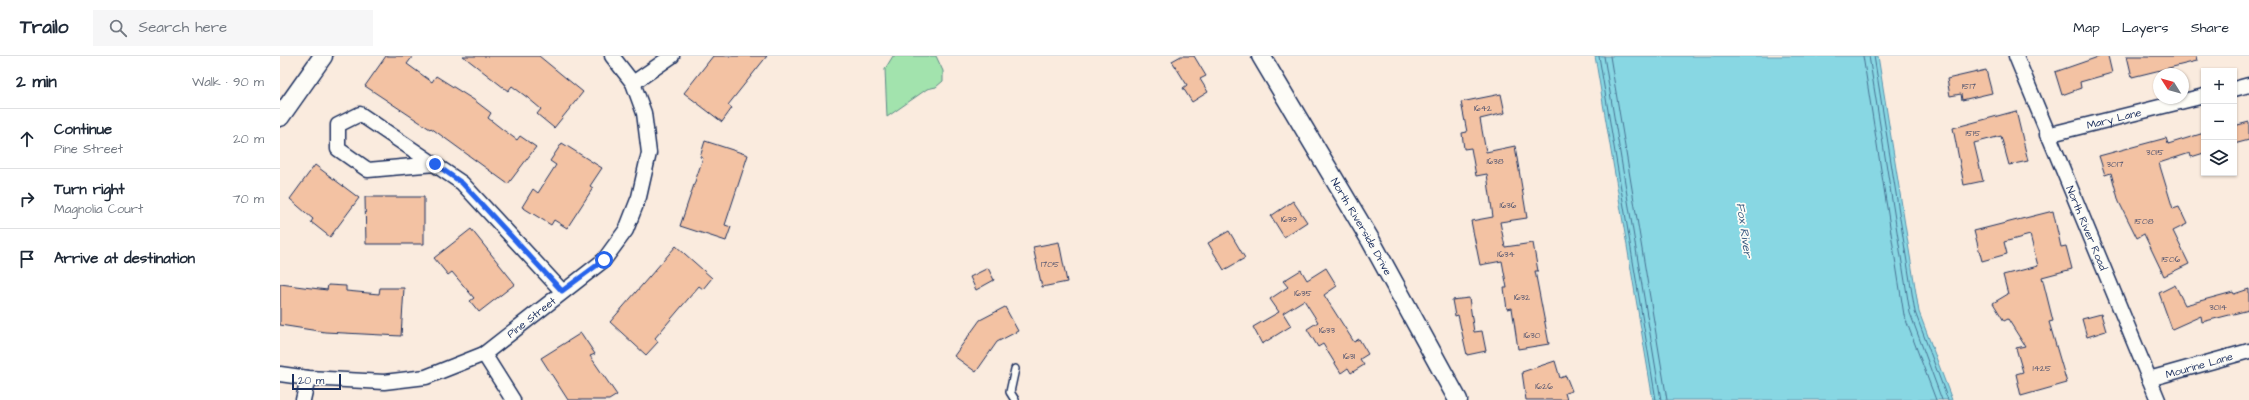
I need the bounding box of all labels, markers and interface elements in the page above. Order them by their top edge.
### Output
search box [93,10,373,46]
text: Trailo [20,14,69,41]
icon: search [107,17,129,39]
text: Search here [139,17,227,38]
text: Map [2073,18,2100,38]
text: Layers [2122,18,2169,38]
text: Share [2191,18,2229,38]
north arrow [2153,68,2189,104]
map controls [2201,68,2237,176]
button: + [2201,68,2237,104]
text: 2 min [16,70,57,94]
text: Walk · 90 m [192,73,264,91]
house number: 1517 [1962,80,1977,93]
house number: 1642 [1474,102,1493,115]
street label: Mary Lane [2085,104,2143,132]
button: − [2201,104,2237,140]
text: Continue [54,119,112,140]
house number: 1515 [1965,127,1981,140]
icon: ahead [16,128,38,150]
text: 20 m [233,130,264,148]
text: Pine Street [54,140,123,158]
button: layers [2201,140,2237,176]
house number: 3015 [2146,146,2165,159]
route end [426,155,444,173]
house number: 1638 [1486,155,1504,168]
house number: 3017 [2107,158,2124,171]
street label: North Riverside Drive [1328,175,1396,278]
text: Turn right [54,179,125,200]
street label: North River Road [2063,183,2111,273]
icon: right [16,188,38,210]
text: 70 m [232,190,264,208]
house number: 1636 [1499,199,1517,212]
text: Magnolia Court [54,200,143,218]
water label: Fox River [1732,201,1756,260]
house number: 1639 [1281,213,1297,226]
house number: 1508 [2134,215,2154,228]
icon: arrive [16,248,38,270]
text: Arrive at destination [54,248,195,269]
house number: 1634 [1497,248,1515,261]
route start [595,251,613,269]
house number: 1506 [2162,253,2181,266]
house number: 1705 [1041,258,1060,271]
house number: 1635 [1294,287,1312,300]
house number: 1632 [1514,291,1531,304]
street label: Pine Street [504,293,559,341]
house number: 3014 [2209,301,2227,314]
house number: 1633 [1319,324,1335,337]
house number: 1630 [1523,329,1541,342]
street label: Mourine Lane [2164,348,2234,382]
house number: 1631 [1343,350,1355,363]
house number: 1425 [2033,362,2052,375]
scale bar [292,372,341,391]
text: 20 m [298,373,324,388]
house number: 1626 [1535,380,1553,393]

